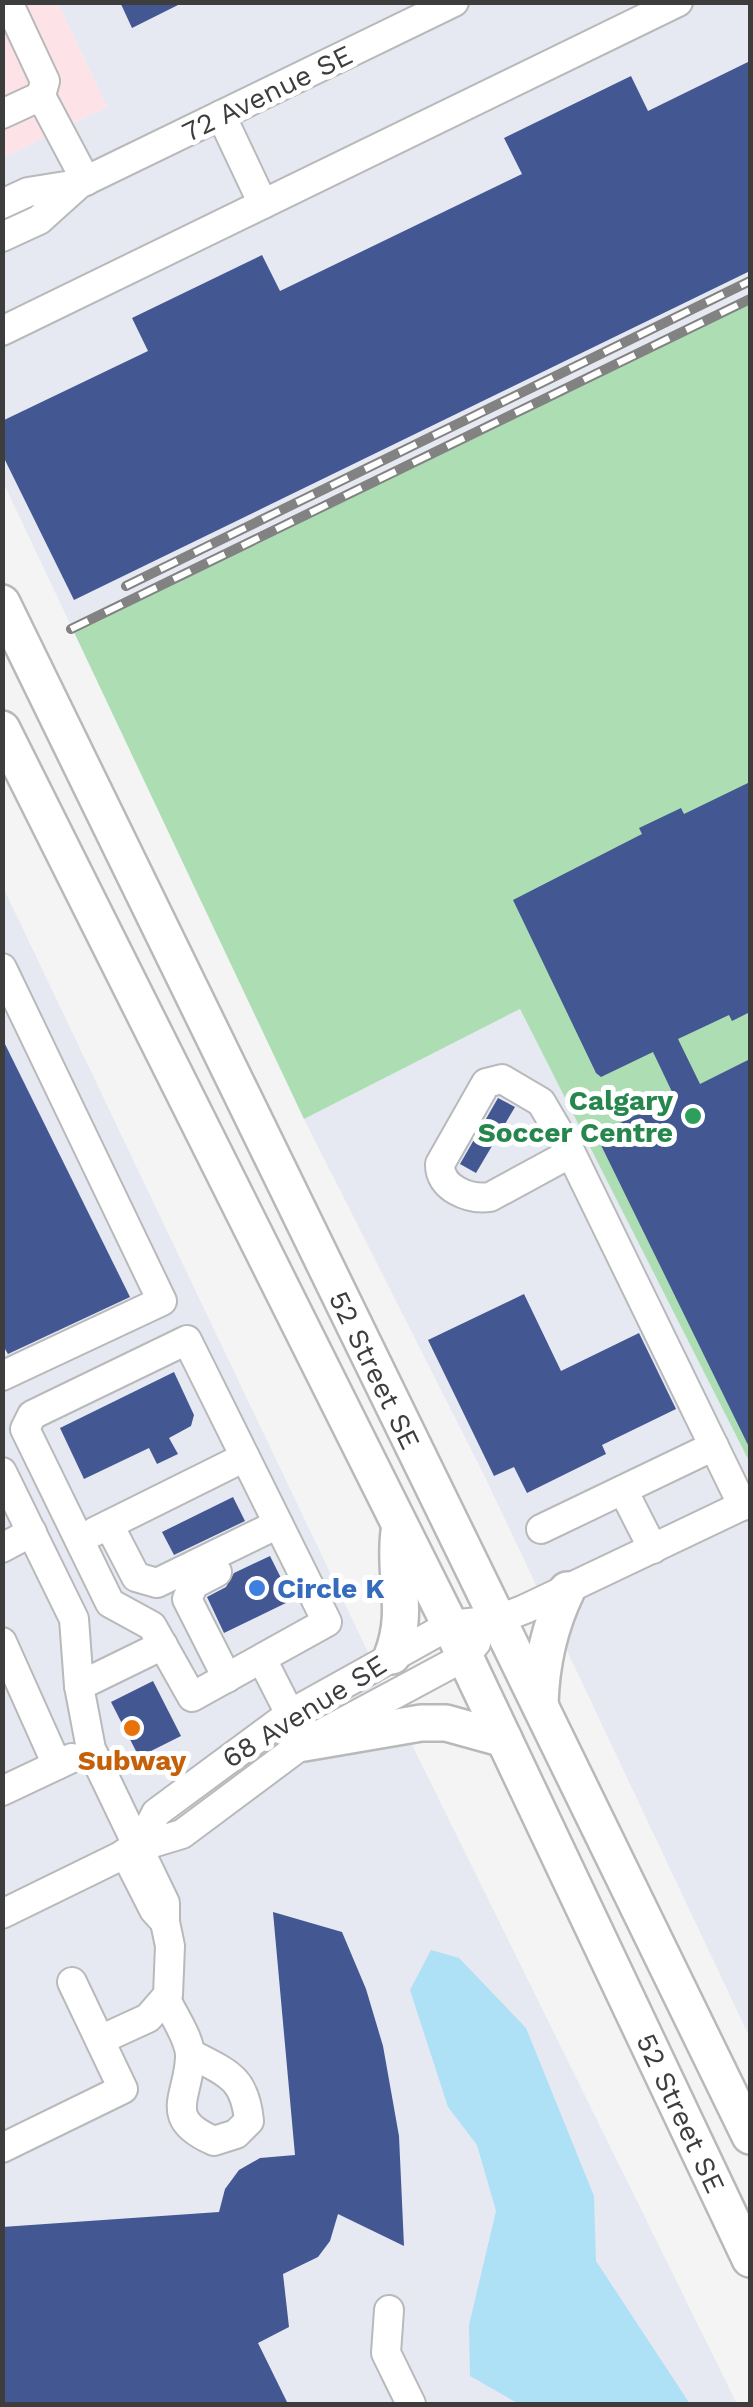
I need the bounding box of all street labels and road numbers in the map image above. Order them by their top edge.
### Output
street label: 72 Avenue SE [177,38,358,149]
street label: 52 Street SE [322,1286,427,1455]
street label: 68 Avenue SE [216,1648,392,1775]
street label: 52 Street SE [629,2028,732,2198]

